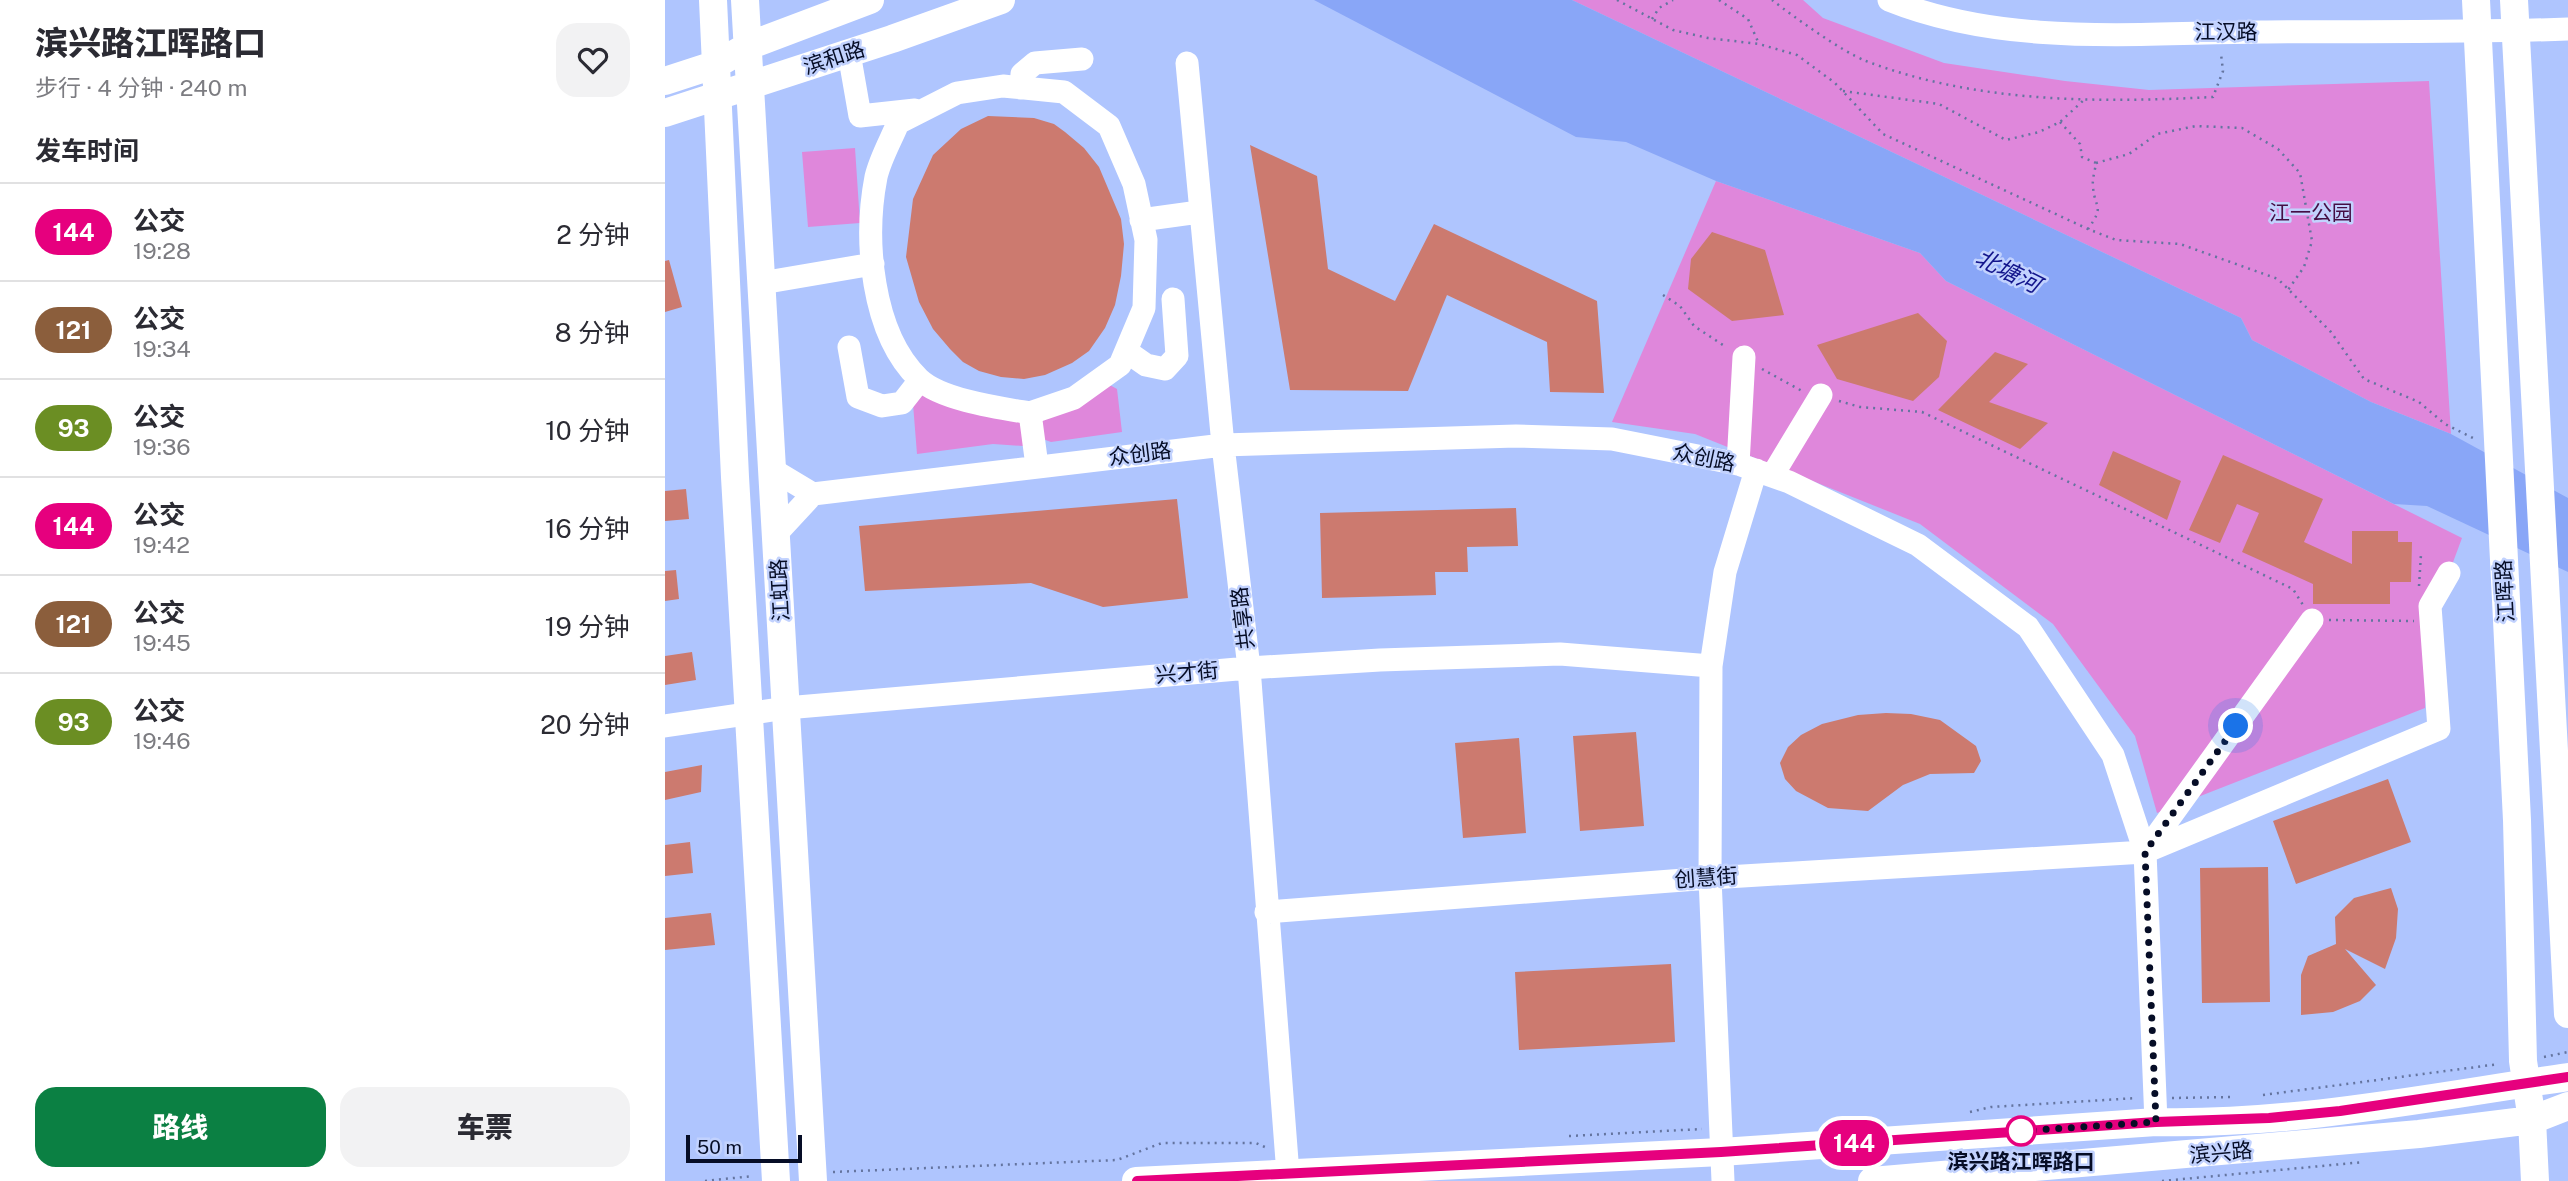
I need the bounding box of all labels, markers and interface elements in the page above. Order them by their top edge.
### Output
street label: 江汉路 [2195,19,2258,44]
button: heart [556,23,630,97]
text: 滨兴路江晖路口 [35,24,266,62]
street label: 滨和路 [800,36,868,79]
text: 步行 · 4 分钟 · 240 m [35,74,247,101]
text: 发车时间 [35,135,139,166]
park label: 江一公园 [2269,200,2353,225]
text: 公交 [133,205,185,236]
text: 144 [53,218,94,246]
text: 2 分钟 [556,219,630,250]
text: 19:28 [133,237,191,264]
water label: 北塘河 [1971,243,2049,300]
text: 公交 [133,303,185,334]
text: 121 [56,316,91,344]
text: 8 分钟 [555,317,630,348]
text: 19:34 [133,335,191,362]
text: 公交 [133,401,185,432]
text: 93 [58,414,89,442]
text: 10 分钟 [545,415,630,446]
text: 19:36 [133,433,191,460]
street label: 众创路 [1107,437,1173,470]
street label: 众创路 [1671,439,1738,476]
text: 公交 [133,499,185,530]
text: 144 [53,512,94,540]
text: 16 分钟 [545,513,630,544]
text: 19:42 [133,531,190,558]
street label: 江虹路 [765,558,794,622]
street label: 江晖路 [2490,559,2519,623]
street label: 共享路 [1226,585,1259,651]
text: 公交 [133,597,185,628]
text: 121 [56,610,91,638]
text: 19 分钟 [545,611,630,642]
text: 19:45 [133,629,191,656]
street label: 兴才街 [1154,657,1219,688]
text: 公交 [133,695,185,726]
text: 93 [58,708,89,736]
your location [2218,708,2253,743]
text: 20 分钟 [540,709,630,740]
text: 19:46 [133,727,191,754]
street label: 创慧街 [1674,863,1738,892]
button: 路线 [35,1087,326,1167]
button: 车票 [340,1087,630,1167]
marker: 滨兴路江晖路口 [2006,1116,2036,1146]
line badge: 144 [1814,1120,1894,1166]
text: 144 [1833,1129,1875,1157]
scale bar [686,1132,801,1164]
text: 50 m [697,1136,742,1158]
street label: 滨兴路 [2188,1137,2253,1168]
place label: 滨兴路江晖路口 [1948,1149,2095,1174]

